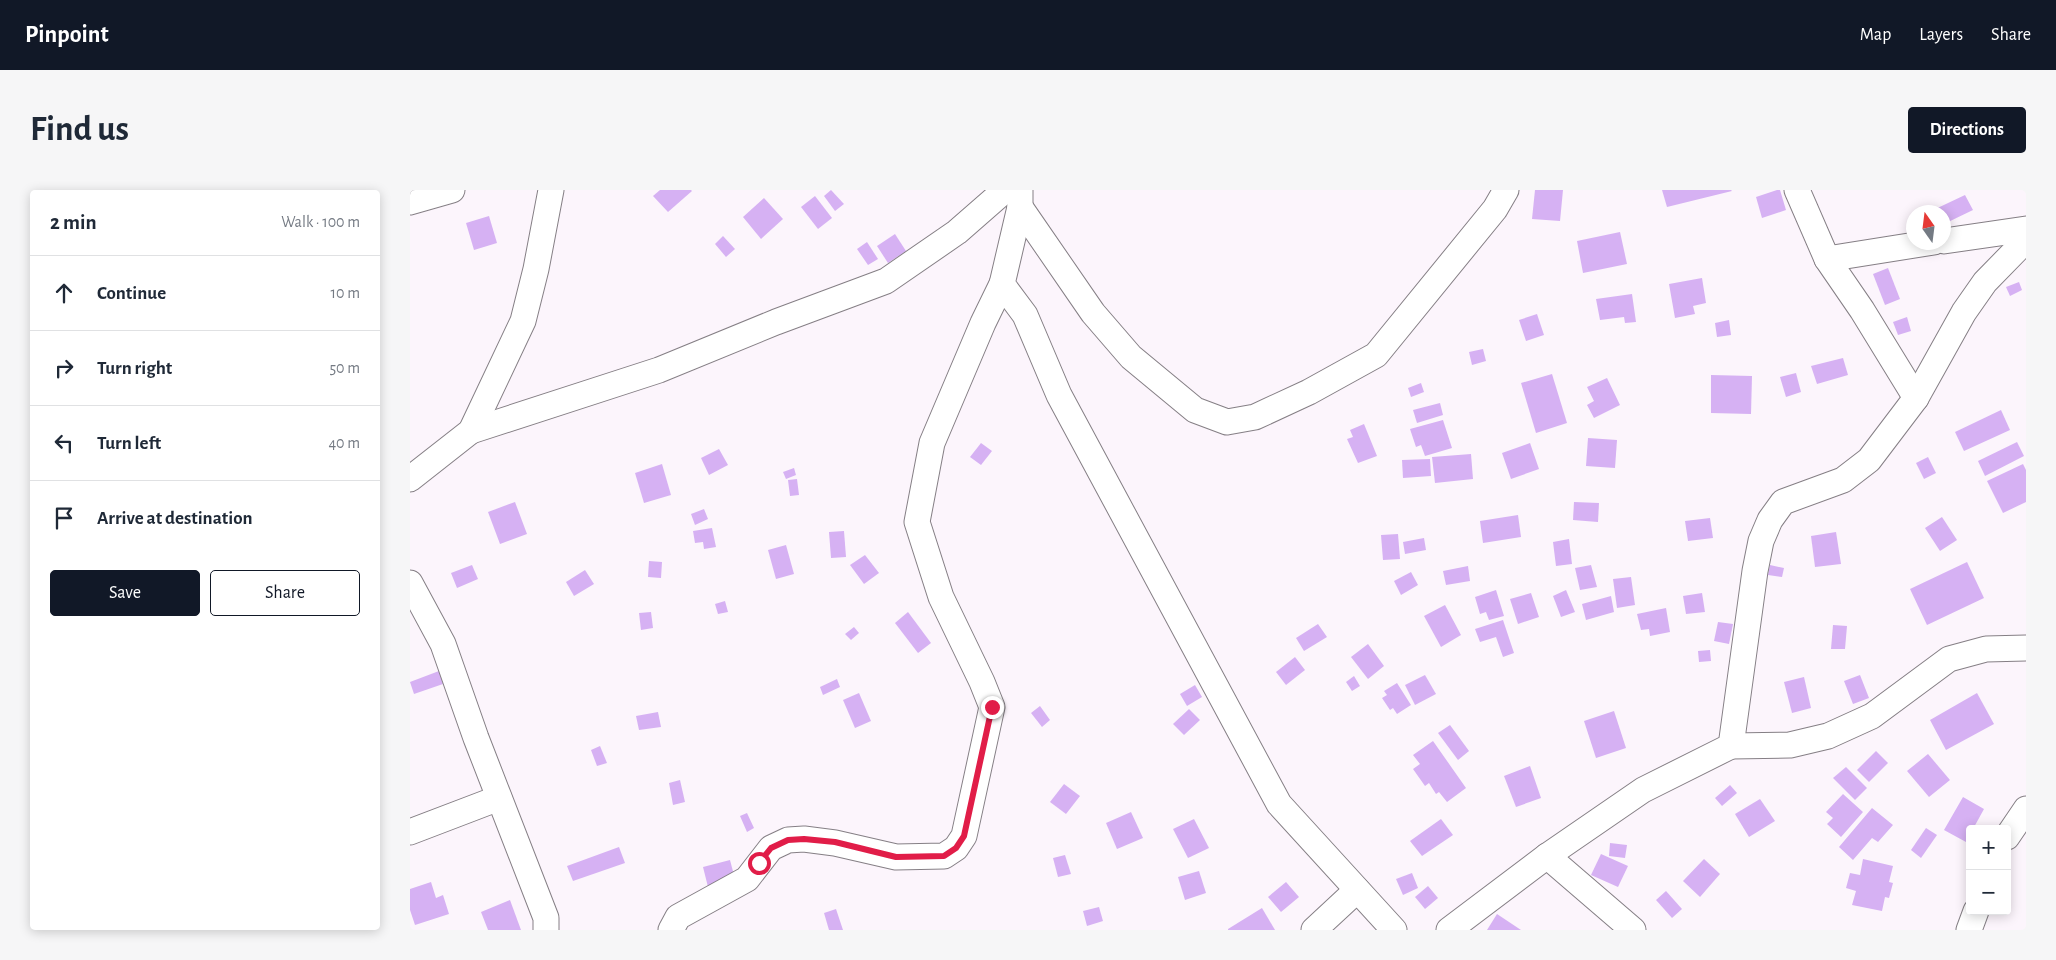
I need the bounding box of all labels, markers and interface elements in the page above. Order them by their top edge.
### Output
text: Pinpoint [25,23,109,47]
text: Map [1860,26,1891,44]
text: Layers [1919,26,1963,44]
text: Share [1991,26,2031,44]
button: Directions [1908,107,2026,153]
text: Find us [30,112,129,147]
north arrow [1906,205,1951,250]
text: 2 min [50,212,97,233]
text: Walk · 100 m [281,214,360,230]
icon: ahead [50,279,78,307]
text: Continue [97,284,166,303]
text: 10 m [331,285,360,301]
icon: right [50,354,78,382]
text: Turn right [97,359,172,378]
text: 50 m [329,360,360,376]
icon: left [50,429,78,457]
text: Turn left [97,434,161,453]
text: 40 m [328,435,360,451]
icon: arrive [50,504,78,532]
text: Arrive at destination [97,509,253,528]
button: Save [50,570,200,616]
button: Share [210,570,360,616]
route end [981,696,1004,719]
map controls [1966,825,2011,915]
button: + [1966,825,2011,870]
route start [748,852,771,875]
button: − [1966,870,2011,915]

